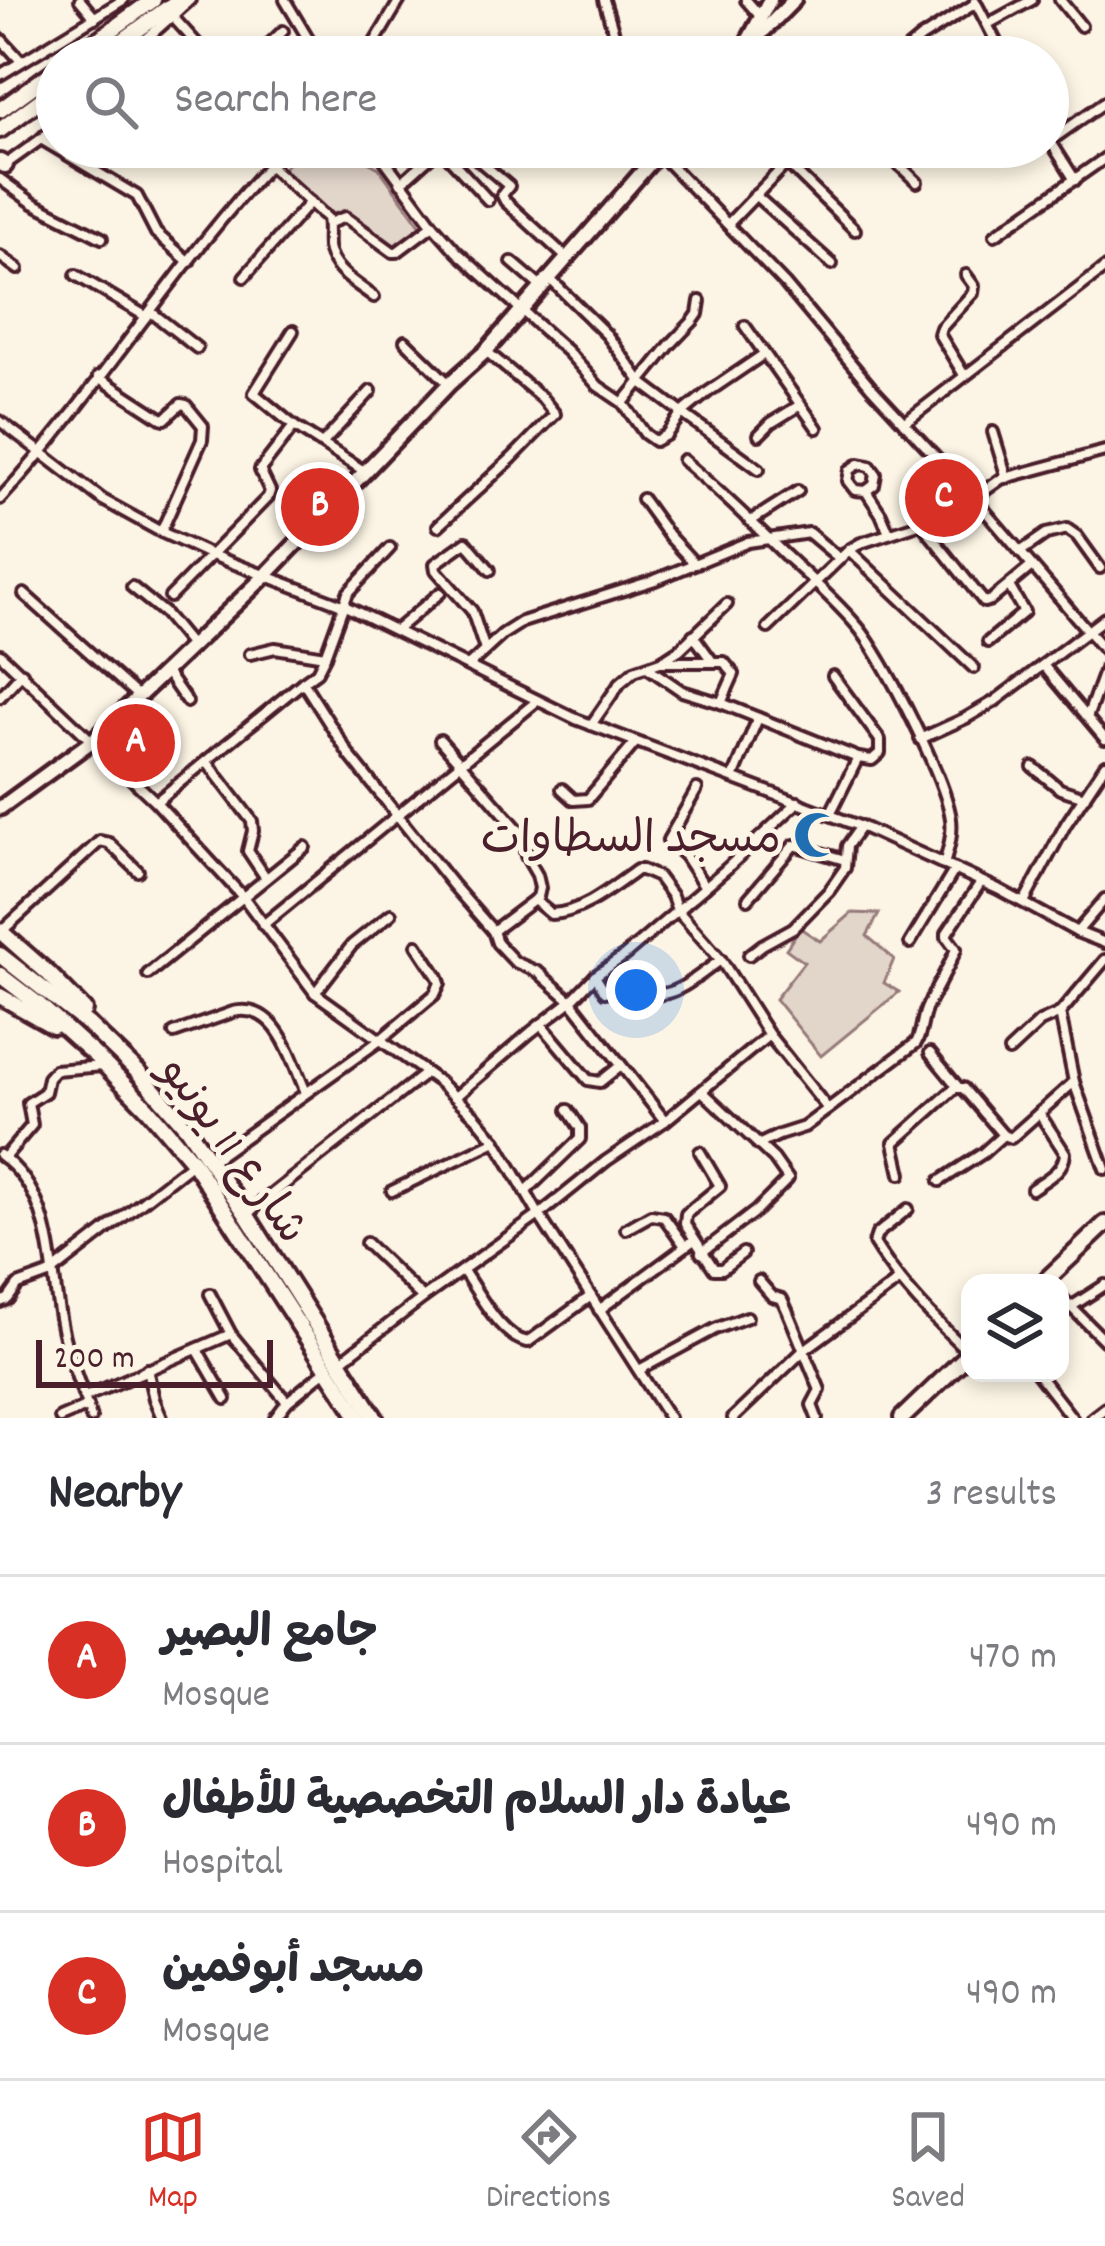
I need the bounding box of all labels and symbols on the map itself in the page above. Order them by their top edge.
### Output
pin: C [905,453,983,543]
pin: B [281,462,359,552]
pin: A [97,698,175,788]
place label: مسجد السطاوات [481,810,781,874]
mosque icon: مسجد السطاوات [792,810,842,860]
your location [606,960,666,1020]
street label: شارع 11 يونيو [139,1043,320,1259]
scale bar [36,1334,273,1387]

